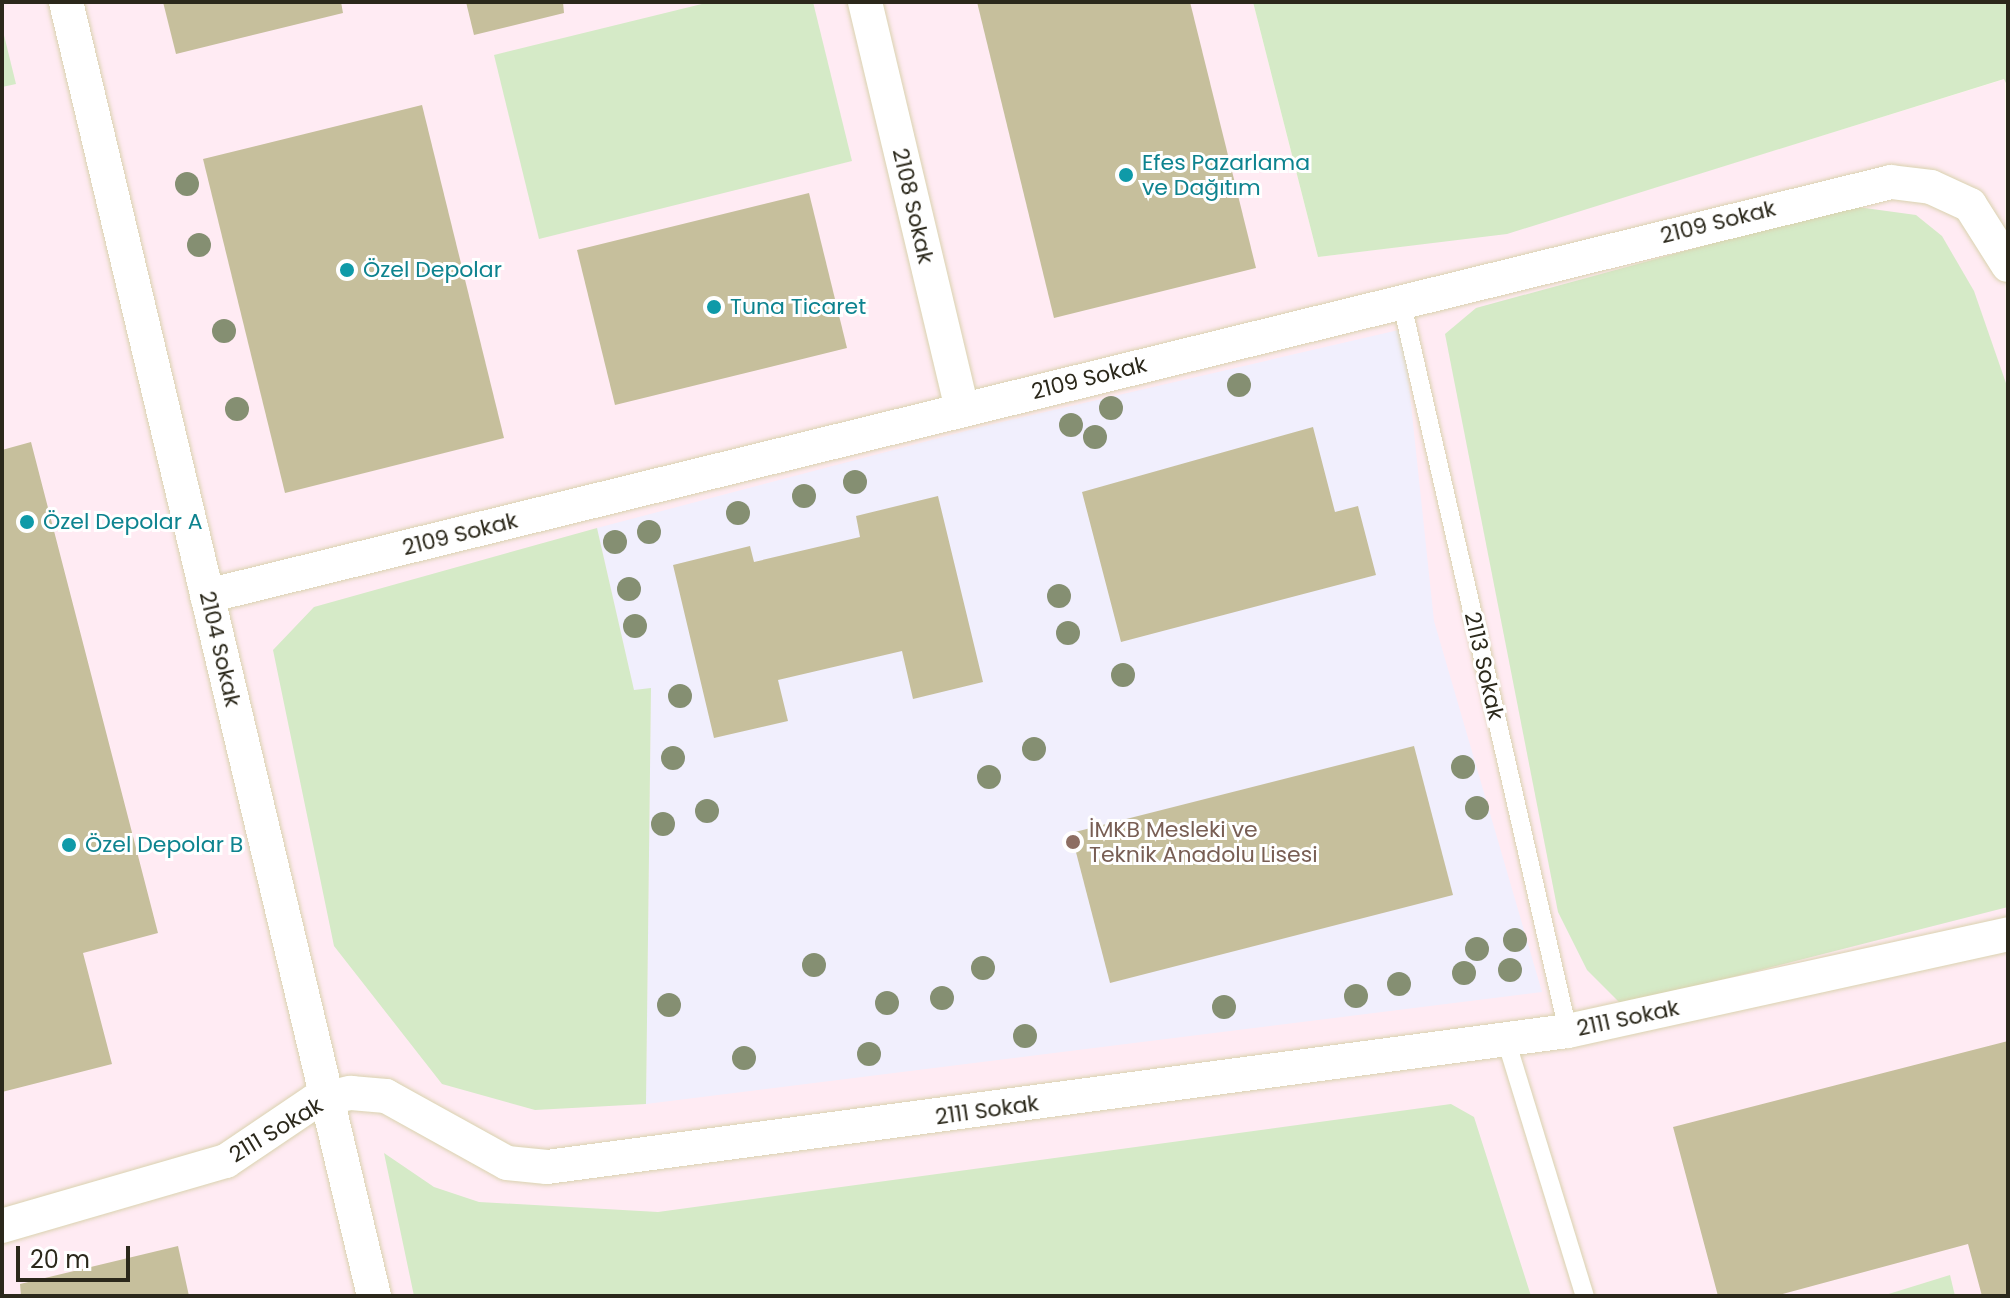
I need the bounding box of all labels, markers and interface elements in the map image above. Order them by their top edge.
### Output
street label: 2108 Sokak [887,146,939,266]
place label: Efes Pazarlama ve Dağıtım [1142,149,1310,200]
marker: Efes Pazarlama ve Dağıtım [1117,166,1135,184]
street label: 2109 Sokak [1658,195,1778,249]
place label: Özel Depolar [363,257,502,283]
marker: Özel Depolar [338,261,356,279]
place label: Tuna Ticaret [730,294,866,320]
marker: Tuna Ticaret [705,298,723,316]
street label: 2109 Sokak [1029,351,1149,405]
street label: 2109 Sokak [400,507,520,561]
place label: Özel Depolar A [43,509,203,535]
marker: Özel Depolar A [18,513,36,531]
street label: 2104 Sokak [194,589,246,709]
street label: 2113 Sokak [1459,609,1509,723]
place label: İMKB Mesleki ve Teknik Anadolu Lisesi [1089,816,1318,868]
place label: Özel Depolar B [85,832,243,858]
marker: İMKB Mesleki ve Teknik Anadolu Lisesi [1064,833,1082,851]
marker: Özel Depolar B [60,836,78,854]
street label: 2111 Sokak [1574,994,1682,1042]
street label: 2111 Sokak [934,1090,1040,1130]
street label: 2111 Sokak [225,1092,327,1168]
scale bar [20,1230,134,1280]
text: 20 m [30,1243,90,1276]

